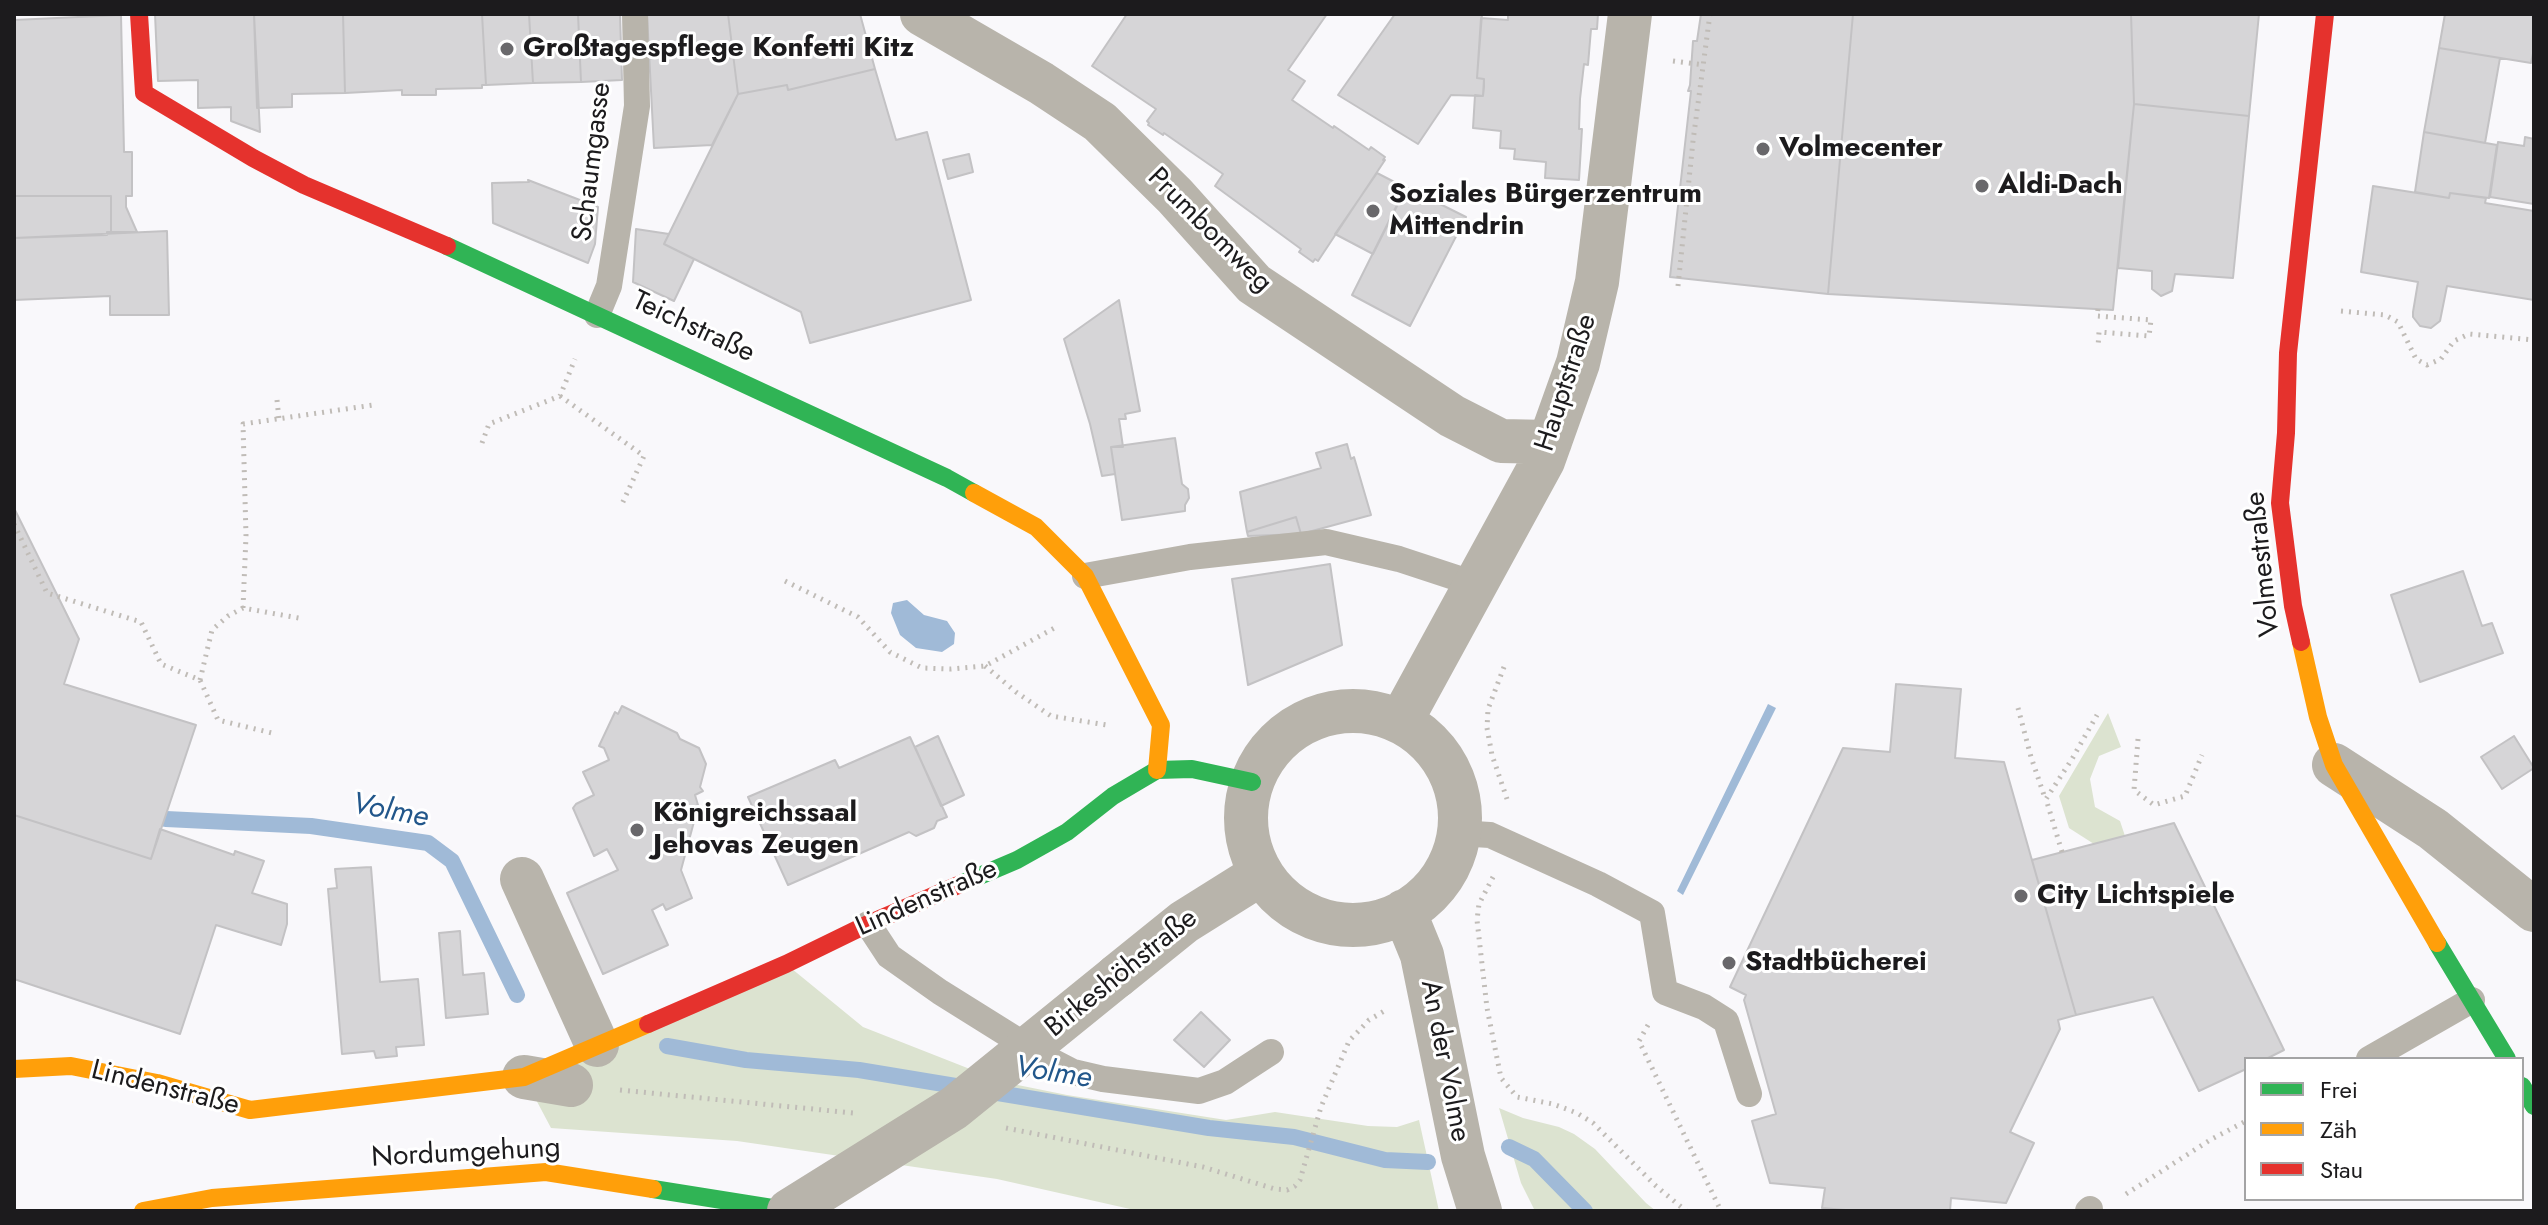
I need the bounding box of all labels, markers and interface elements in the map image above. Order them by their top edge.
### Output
place label: Großtagespflege Konfetti Kitz [523,32,914,66]
marker: Großtagespflege Konfetti Kitz [498,40,516,58]
street label: Schaumgasse [567,81,619,243]
place label: Volmecenter [1779,132,1943,166]
marker: Volmecenter [1754,140,1772,158]
street label: Prumbomweg [1140,162,1278,300]
place label: Aldi-Dach [1998,169,2123,203]
marker: Aldi-Dach [1973,177,1991,195]
place label: Soziales Bürgerzentrum Mittendrin [1389,178,1702,244]
marker: Soziales Bürgerzentrum Mittendrin [1364,202,1382,220]
street label: Teichstraße [626,285,760,371]
street label: Hauptstraße [1529,310,1605,456]
street label: Volmestraße [2240,490,2288,638]
water label: Volme [349,787,431,837]
place label: Königreichssaal Jehovas Zeugen [653,797,859,863]
marker: Königreichssaal Jehovas Zeugen [628,821,646,839]
street label: Lindenstraße [851,853,1003,945]
place label: City Lichtspiele [2037,879,2235,913]
marker: City Lichtspiele [2012,887,2030,905]
street label: Birkeshöhstraße [1039,902,1205,1046]
place label: Stadtbücherei [1745,946,1927,980]
marker: Stadtbücherei [1720,954,1738,972]
street label: An der Volme [1412,977,1476,1145]
water label: Volme [1012,1050,1094,1098]
street label: Lindenstraße [88,1054,242,1124]
legend [2244,1057,2524,1201]
text: Frei [2320,1072,2358,1107]
text: Zäh [2320,1112,2357,1147]
street label: Nordumgehung [370,1132,562,1176]
text: Stau [2320,1152,2363,1187]

